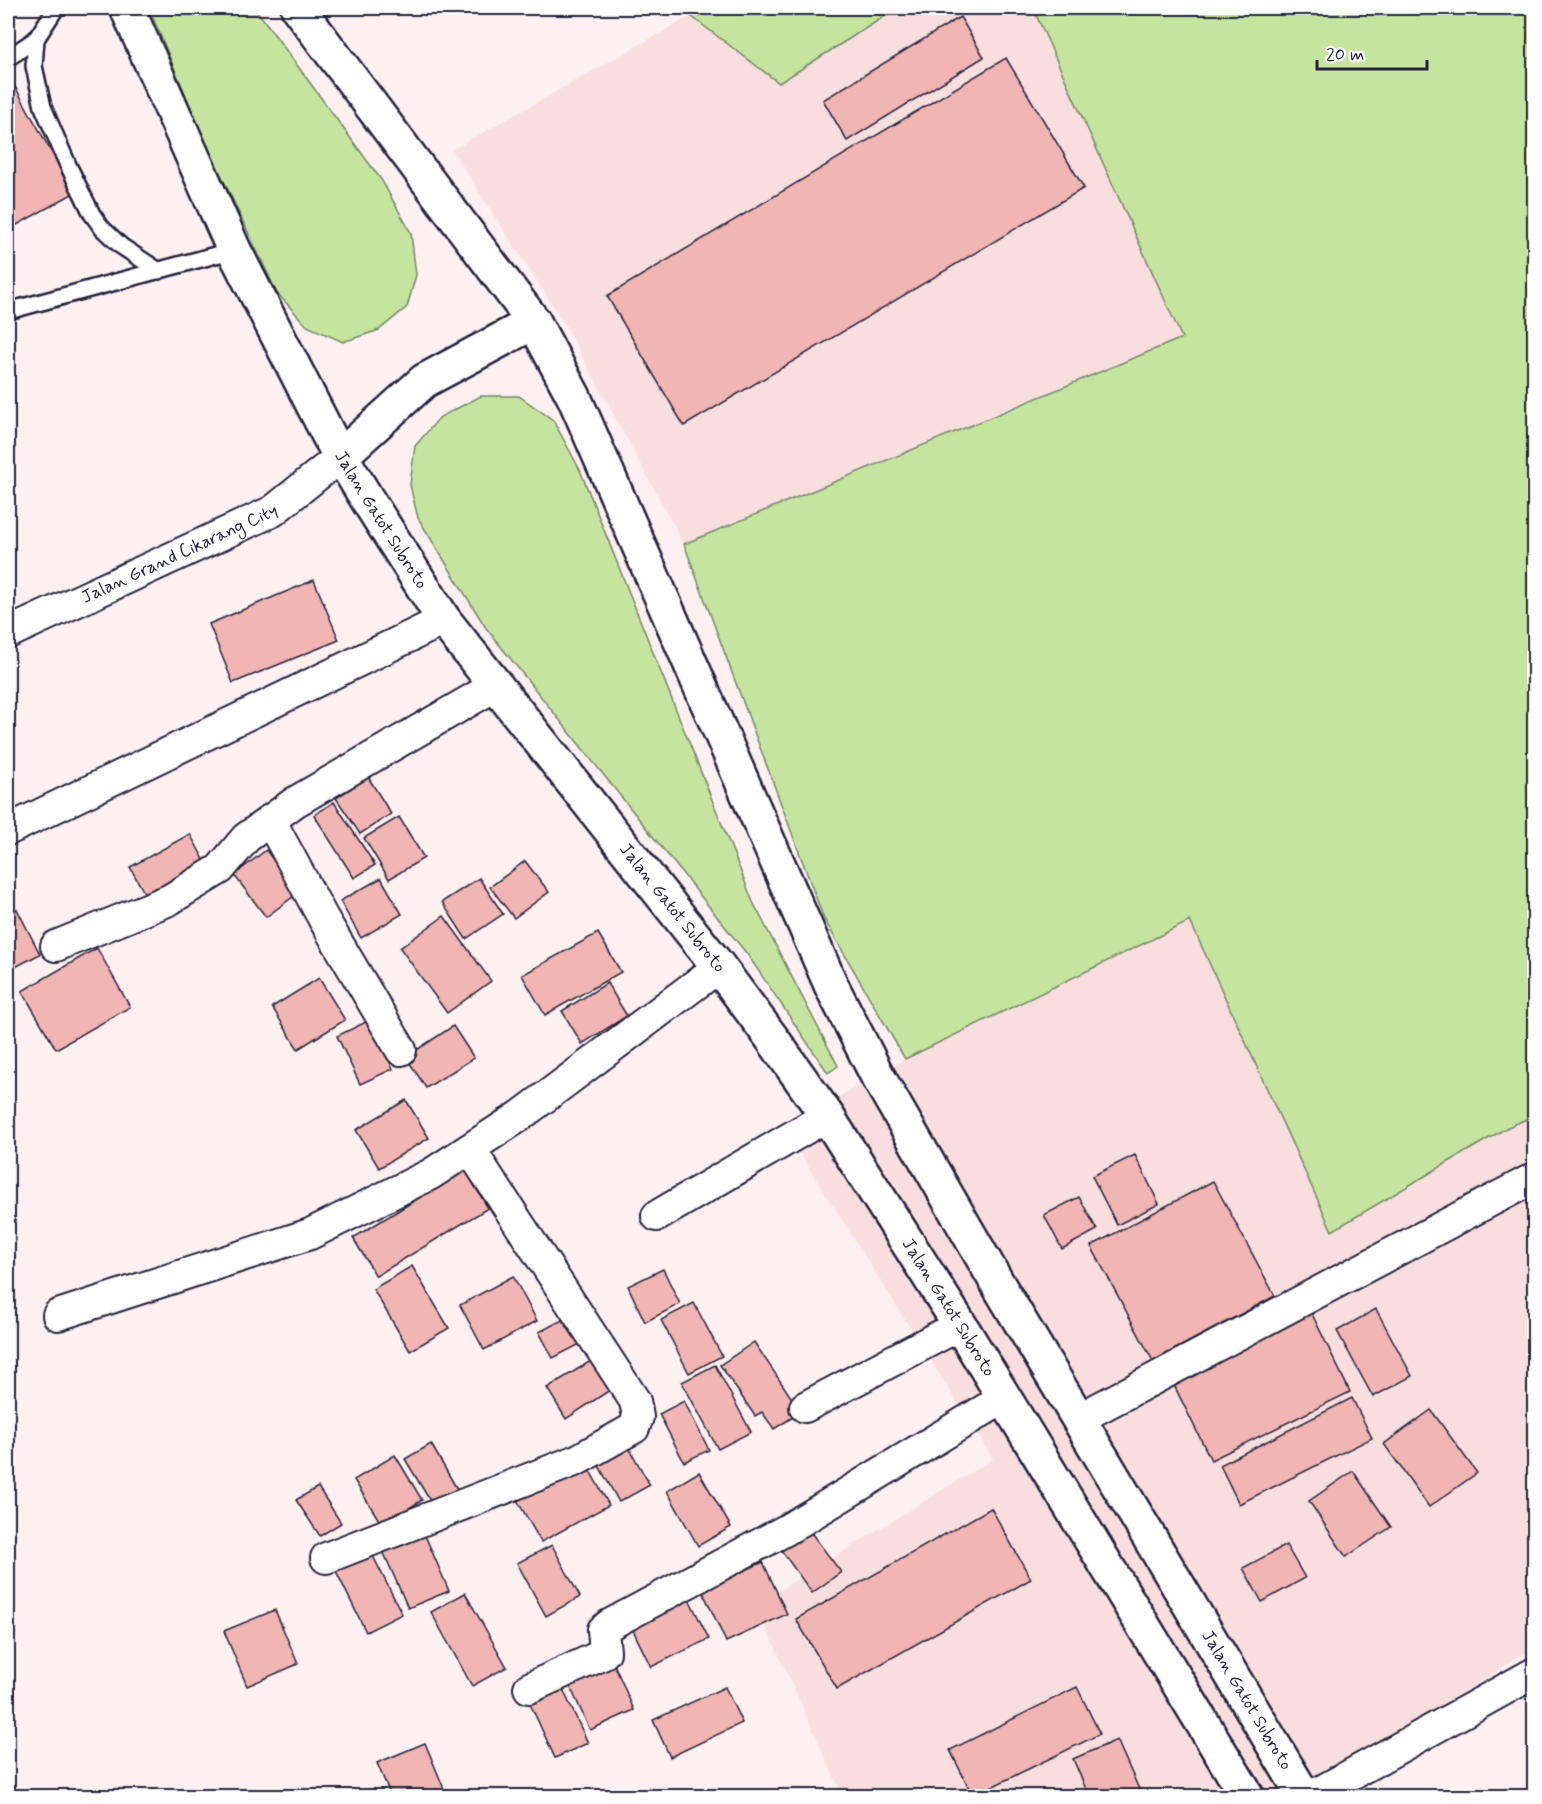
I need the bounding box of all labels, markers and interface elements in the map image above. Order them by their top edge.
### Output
scale bar [1317,33,1426,71]
text: 20 m [1326,43,1364,67]
street label: Jalan Gatot Subroto [328,446,433,594]
street label: Jalan Grand Cikarang City [78,498,282,610]
street label: Jalan Gatot Subroto [613,838,731,978]
street label: Jalan Gatot Subroto [896,1234,1001,1381]
street label: Jalan Gatot Subroto [1196,1626,1298,1775]

